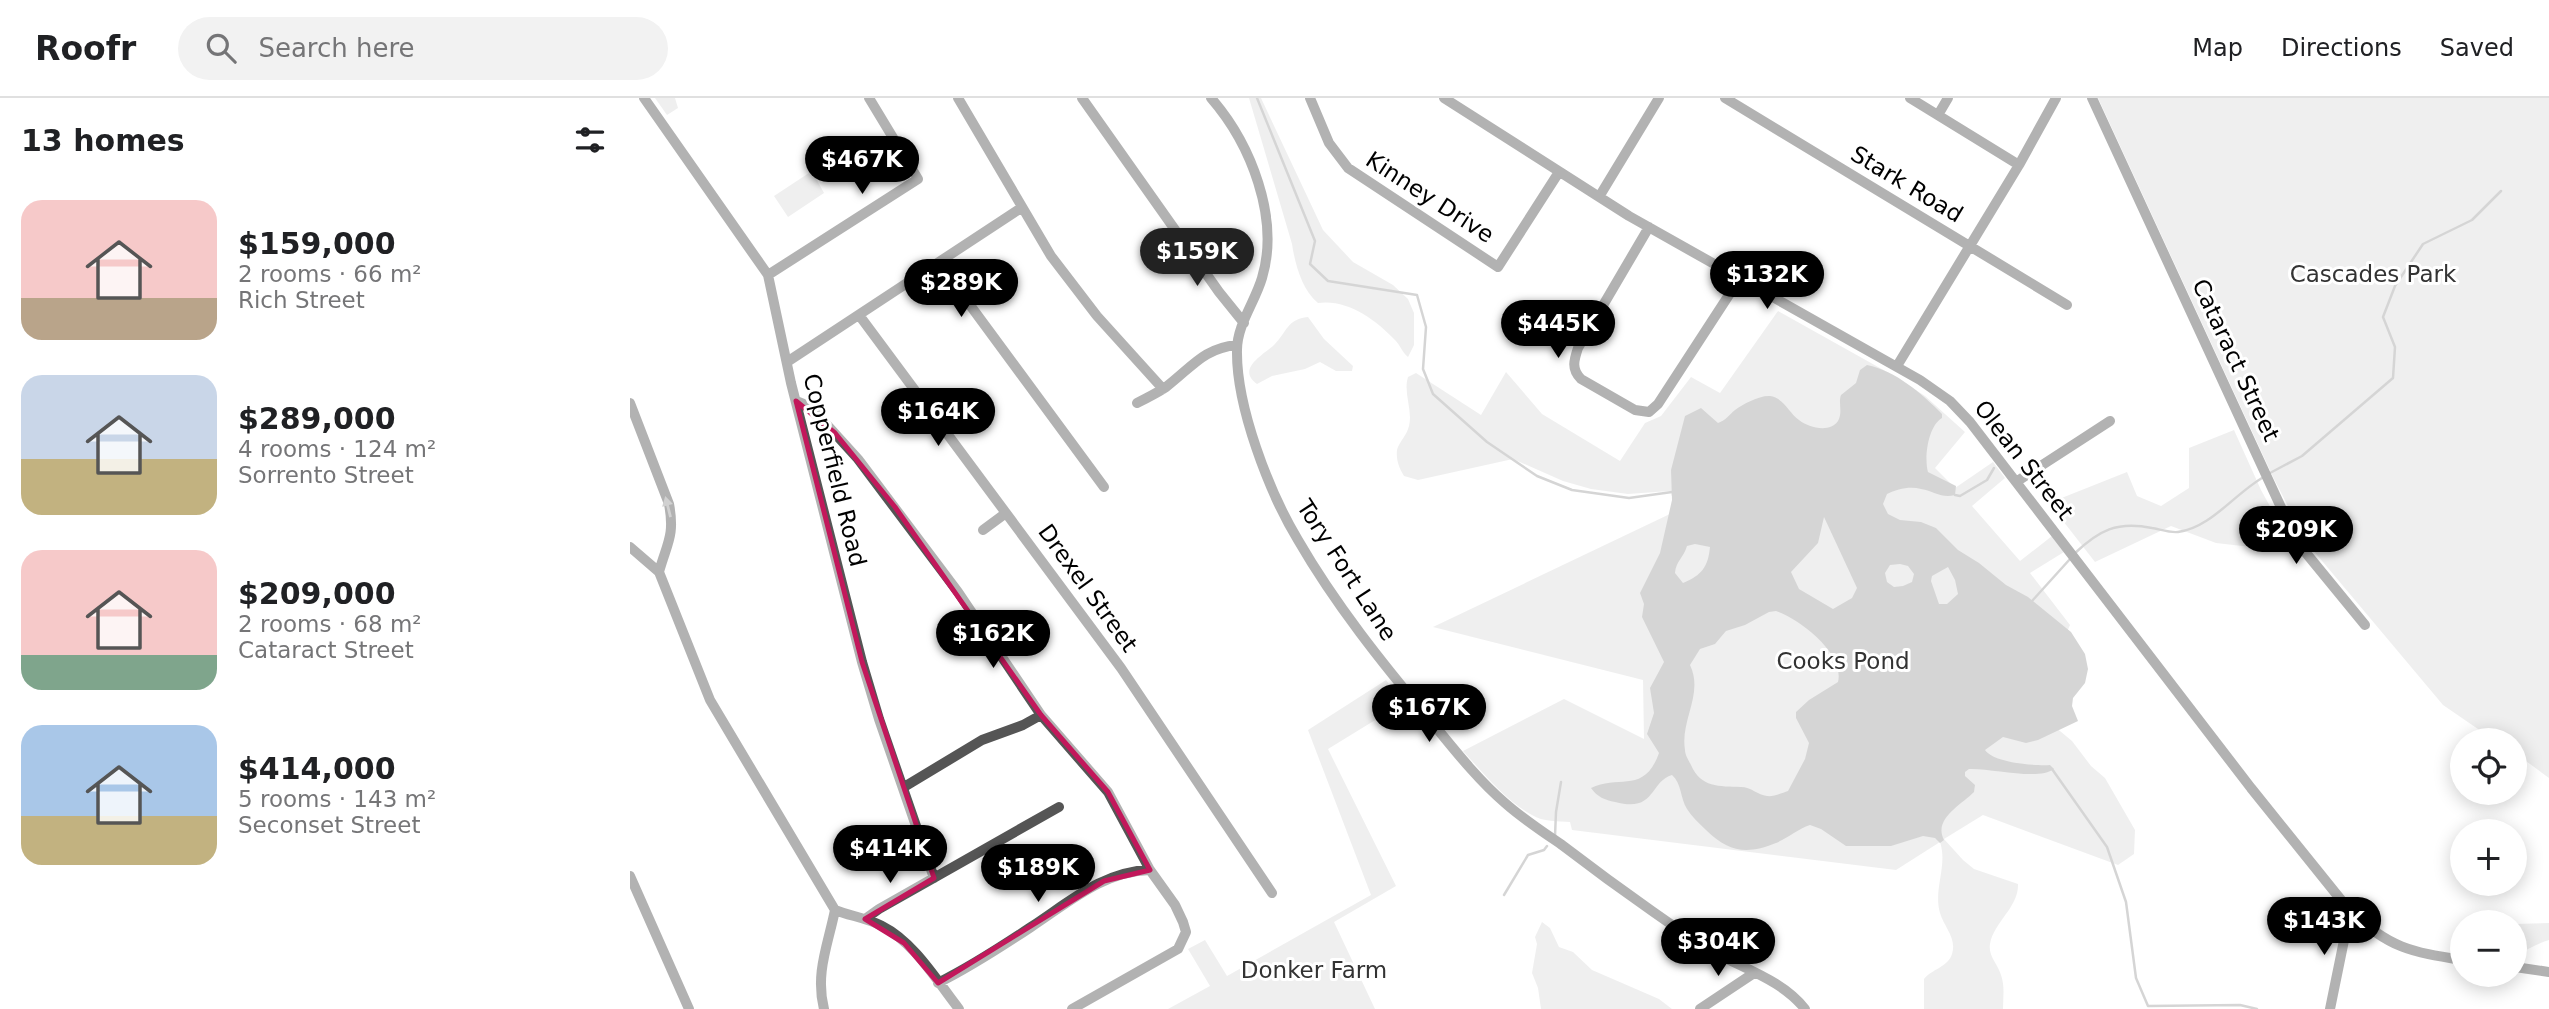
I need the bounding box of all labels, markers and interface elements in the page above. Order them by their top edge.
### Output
search box [178,17,668,80]
text: Roofr [35,29,136,68]
icon: search [202,29,240,67]
text: Search here [258,33,415,63]
text: Map [2192,34,2243,62]
text: Directions [2281,34,2402,62]
text: Saved [2440,34,2514,62]
icon: filters [571,121,609,159]
text: 13 homes [21,123,185,158]
pin: $467K [813,136,911,196]
street label: Stark Road [1847,141,1967,227]
text: $467K [821,146,903,172]
street label: Kinney Drive [1361,146,1499,248]
text: $159,000 [238,226,396,261]
icon: home [77,228,161,312]
pin: $159K [1148,228,1246,288]
text: $159K [1156,238,1238,264]
pin: $132K [1718,252,1816,311]
pin: $289K [912,260,1010,319]
text: 2 rooms · 66 m² [238,261,422,287]
text: $132K [1726,261,1808,287]
park label: Cascades Park [2290,261,2457,287]
text: $289K [920,269,1002,295]
street label: Cataract Street [2187,275,2285,445]
text: Rich Street [238,287,365,313]
pin: $445K [1509,300,1607,360]
text: $445K [1517,310,1599,336]
street label: Copperfield Road [798,371,872,569]
pin: $164K [889,388,987,448]
street label: Olean Street [1969,395,2079,525]
text: $164K [897,398,979,424]
text: $289,000 [238,401,396,436]
icon: home [77,403,161,487]
text: 4 rooms · 124 m² [238,436,436,462]
text: Sorrento Street [238,462,414,488]
street label: Tory Fort Lane [1291,494,1402,645]
one-way arrow [663,496,673,517]
pin: $209K [2247,506,2345,566]
text: $209K [2255,516,2337,542]
street label: Drexel Street [1033,519,1143,657]
text: $209,000 [238,576,396,611]
icon: home [77,578,161,662]
pin: $162K [944,610,1042,670]
text: 2 rooms · 68 m² [238,611,422,637]
text: $162K [952,620,1034,646]
text: Cataract Street [238,637,414,663]
park label: Cooks Pond [1776,648,1910,674]
pin: $167K [1380,684,1478,744]
text: $167K [1388,694,1470,720]
map controls [2450,728,2527,987]
button: locate [2450,728,2527,805]
text: $414,000 [238,751,396,786]
icon: home [77,753,161,837]
text: 5 rooms · 143 m² [238,786,436,812]
text: Seconset Street [238,812,420,838]
button: + [2450,819,2527,896]
pin: $414K [841,826,939,885]
text: $414K [849,835,931,861]
pin: $189K [989,844,1087,904]
text: $189K [997,854,1079,880]
pin: $143K [2275,898,2373,957]
text: $143K [2283,907,2365,933]
button: − [2450,910,2527,987]
pin: $304K [1669,918,1767,978]
text: $304K [1677,928,1759,954]
park label: Donker Farm [1241,957,1387,983]

